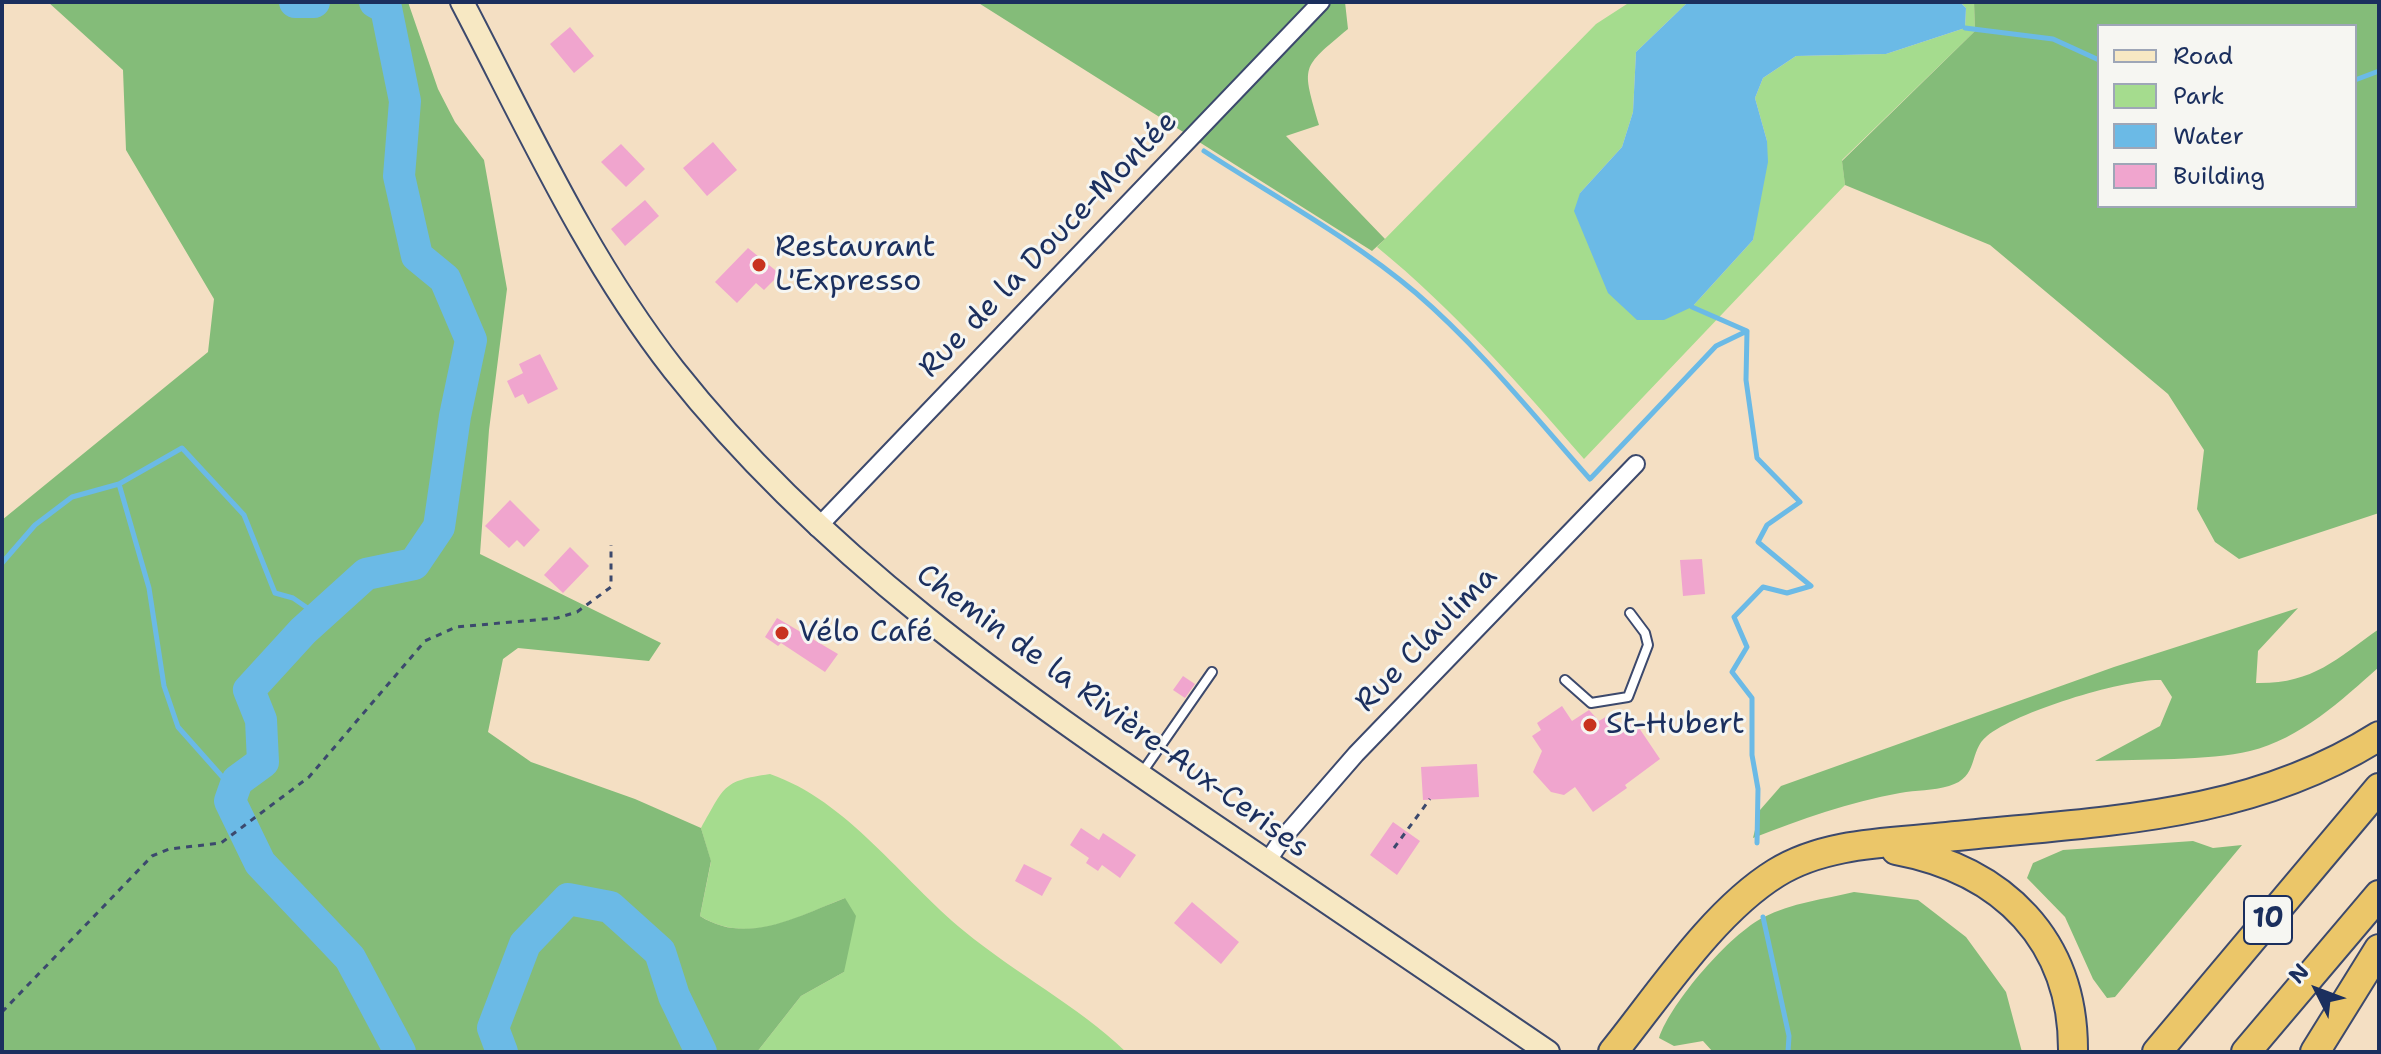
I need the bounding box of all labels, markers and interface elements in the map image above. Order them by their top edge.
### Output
legend [2097,24,2357,208]
text: Road [2173,40,2233,72]
text: Park [2173,80,2225,112]
street label: Rue de la Douce-Montée [912,104,1186,386]
text: Water [2173,120,2244,152]
text: Building [2173,160,2265,192]
place label: Restaurant L'Expresso [775,230,936,300]
marker: Restaurant L'Expresso [750,256,768,274]
street label: Chemin de la Rivière-Aux-Cerises [909,557,1315,867]
street label: Rue Claulima [1349,560,1505,720]
place label: Vélo Café [798,615,933,651]
marker: Vélo Café [773,624,791,642]
place label: St-Hubert [1606,707,1745,743]
marker: St-Hubert [1581,716,1599,734]
road number: 10 [2244,896,2292,944]
north arrow [2277,950,2357,1030]
text: N [2282,957,2315,990]

